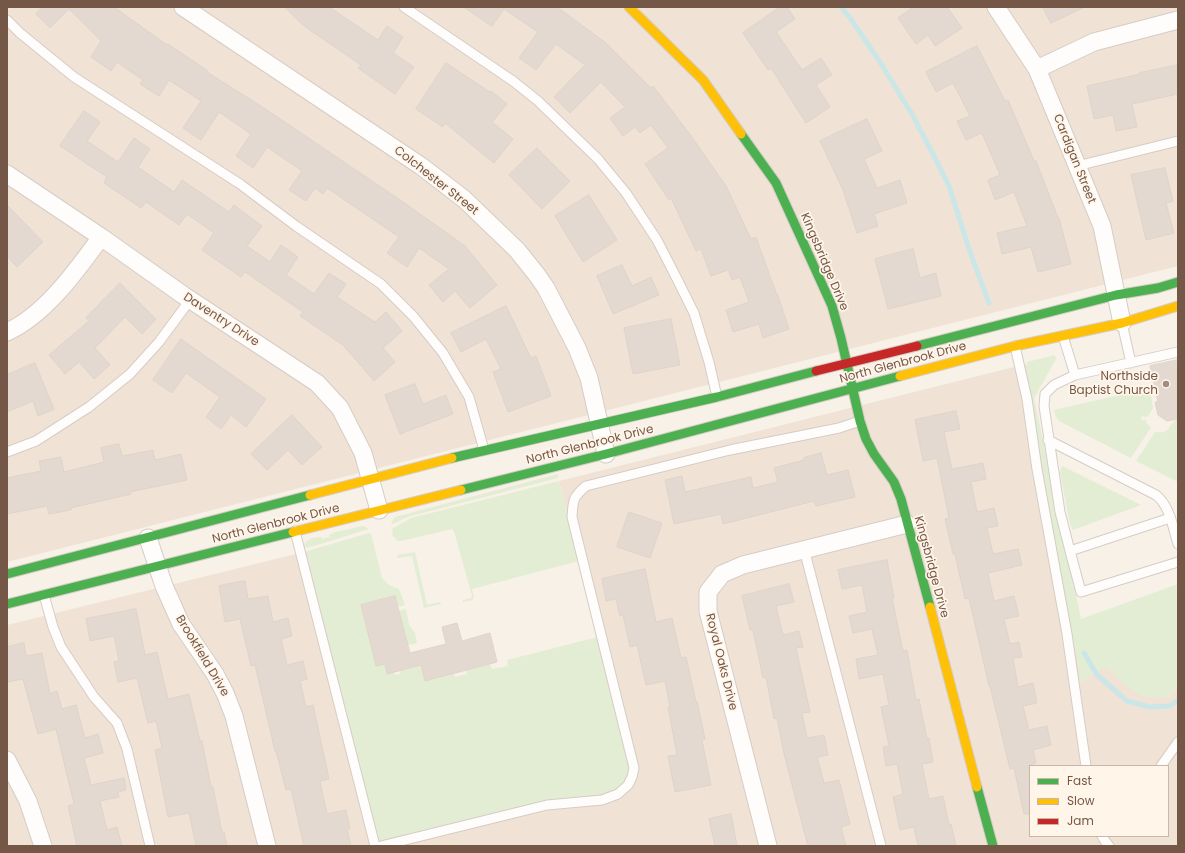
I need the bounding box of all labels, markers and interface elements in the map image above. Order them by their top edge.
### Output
street label: Cardigan Street [1050,112,1098,206]
street label: Colchester Street [391,144,481,218]
street label: Kingsbridge Drive [797,211,851,313]
street label: Daventry Drive [180,290,262,350]
street label: North Glenbrook Drive [838,339,968,387]
place label: Northside Baptist Church [1069,370,1158,398]
marker: Northside Baptist Church [1161,379,1171,389]
street label: North Glenbrook Drive [525,422,655,468]
street label: North Glenbrook Drive [211,501,341,547]
street label: Kingsbridge Drive [910,515,952,619]
street label: Royal Oaks Drive [702,612,740,712]
street label: Brookfield Drive [172,613,232,699]
legend [1029,765,1169,837]
text: Fast [1067,772,1092,789]
text: Slow [1067,792,1095,809]
text: Jam [1067,812,1094,829]

